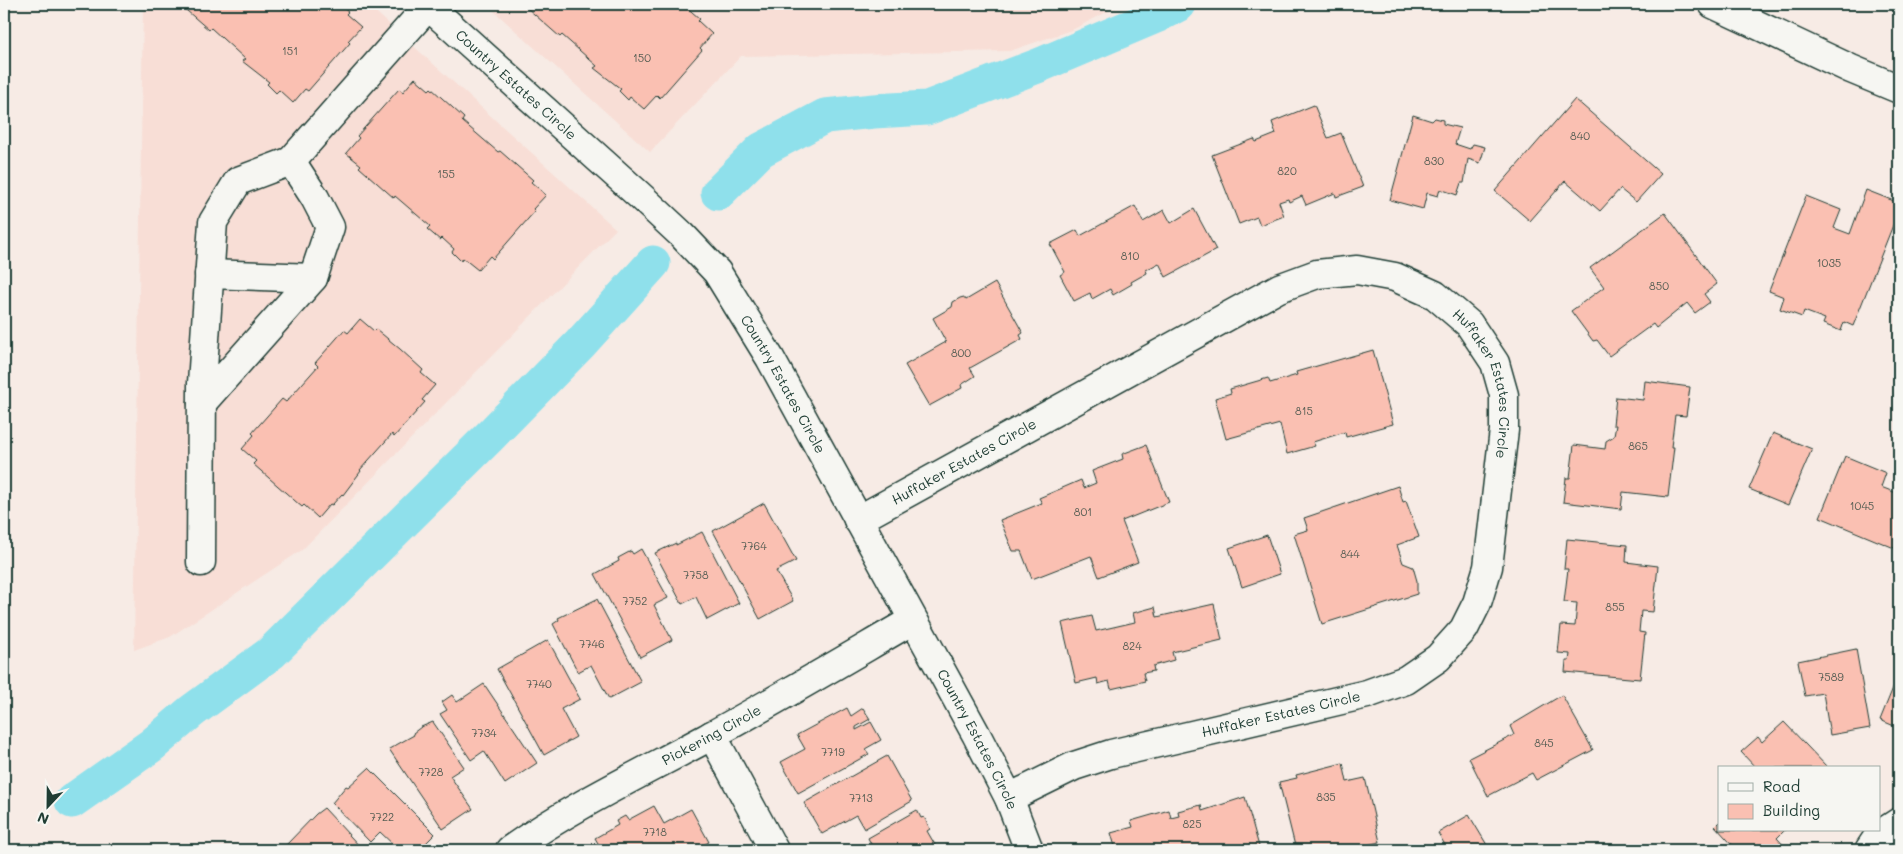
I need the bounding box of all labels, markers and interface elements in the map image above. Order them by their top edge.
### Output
street label: Country Estates Circle [452,25,581,144]
house number: 151 [282,43,298,58]
house number: 150 [633,50,651,65]
house number: 840 [1570,128,1590,143]
house number: 830 [1424,153,1444,168]
house number: 820 [1277,163,1297,178]
house number: 155 [437,166,455,181]
house number: 810 [1121,248,1139,263]
house number: 1035 [1817,255,1841,270]
house number: 850 [1649,278,1669,293]
street label: Huffaker Estates Circle [1449,304,1514,460]
street label: Country Estates Circle [737,311,830,457]
house number: 800 [951,345,971,360]
house number: 815 [1295,403,1313,418]
street label: Huffaker Estates Circle [888,414,1040,509]
house number: 865 [1628,438,1648,453]
house number: 1045 [1850,498,1874,513]
house number: 801 [1074,504,1092,519]
house number: 7764 [741,538,767,553]
house number: 844 [1340,546,1360,561]
house number: 7758 [683,567,709,582]
house number: 7752 [623,593,647,608]
house number: 855 [1605,599,1625,614]
house number: 7746 [579,636,605,651]
house number: 824 [1122,638,1142,653]
street label: Country Estates Circle [933,665,1023,812]
house number: 7589 [1818,669,1844,684]
house number: 7740 [526,676,552,691]
street label: Huffaker Estates Circle [1200,686,1362,741]
street label: Pickering Circle [658,700,764,769]
house number: 7734 [471,725,497,740]
house number: 845 [1534,735,1554,750]
house number: 7719 [821,744,845,759]
house number: 7728 [418,764,444,779]
legend [1718,766,1880,832]
text: Road [1763,776,1800,796]
north arrow [22,782,72,832]
house number: 835 [1316,789,1336,804]
house number: 7713 [849,790,873,805]
text: Building [1763,800,1820,820]
text: N [34,808,51,829]
house number: 7722 [370,809,394,824]
house number: 825 [1182,816,1202,831]
house number: 7718 [643,824,667,839]

